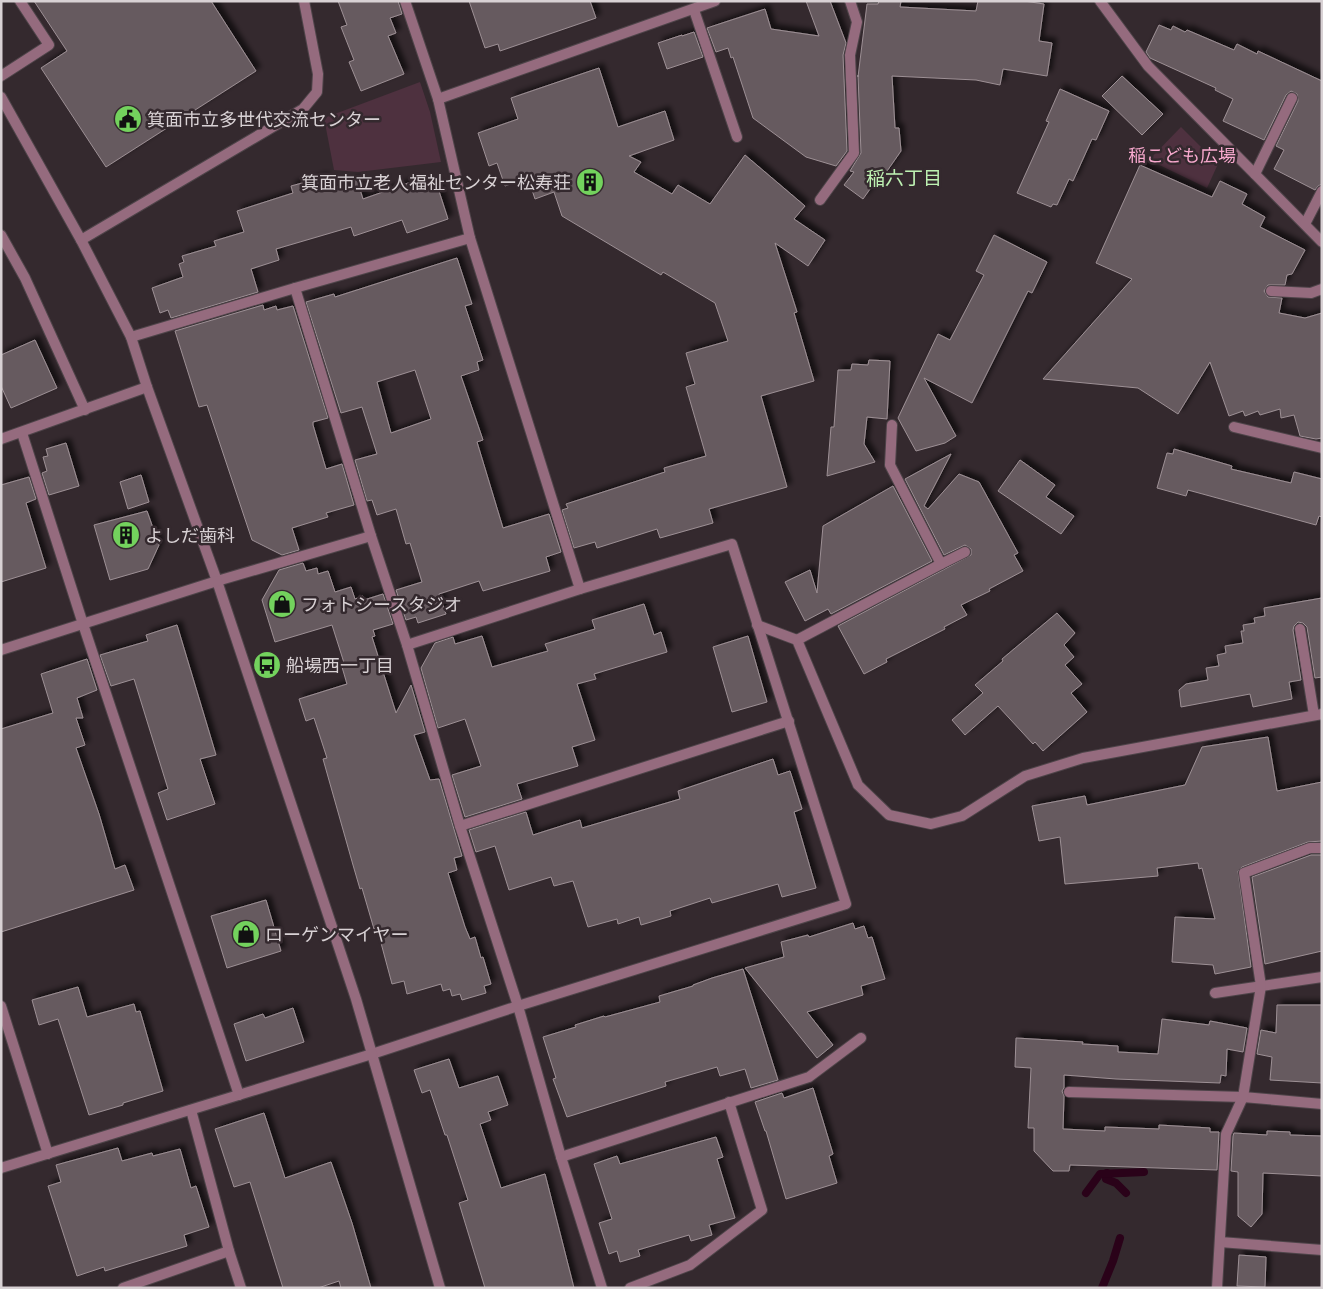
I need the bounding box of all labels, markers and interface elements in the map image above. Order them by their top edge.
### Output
public building icon: 箕面市立多世代交流センター [113,104,143,134]
place label: 箕面市立多世代交流センター [147,108,381,131]
park label: 稲こども広場 [1128,144,1236,167]
district label: 稲六丁目 [866,166,942,190]
building icon: 箕面市立老人福祉センター松寿荘 [575,167,605,197]
place label: 箕面市立老人福祉センター松寿荘 [301,171,571,194]
building icon: よしだ歯科 [111,520,141,550]
place label: よしだ歯科 [145,524,235,547]
shop icon: フォトシースタジオ [267,589,297,619]
place label: フォトシースタジオ [301,593,462,616]
bus stop icon: 船場西一丁目 [252,650,282,680]
place label: 船場西一丁目 [286,654,394,677]
shop icon: ローゲンマイヤー [231,919,261,949]
place label: ローゲンマイヤー [265,923,408,946]

